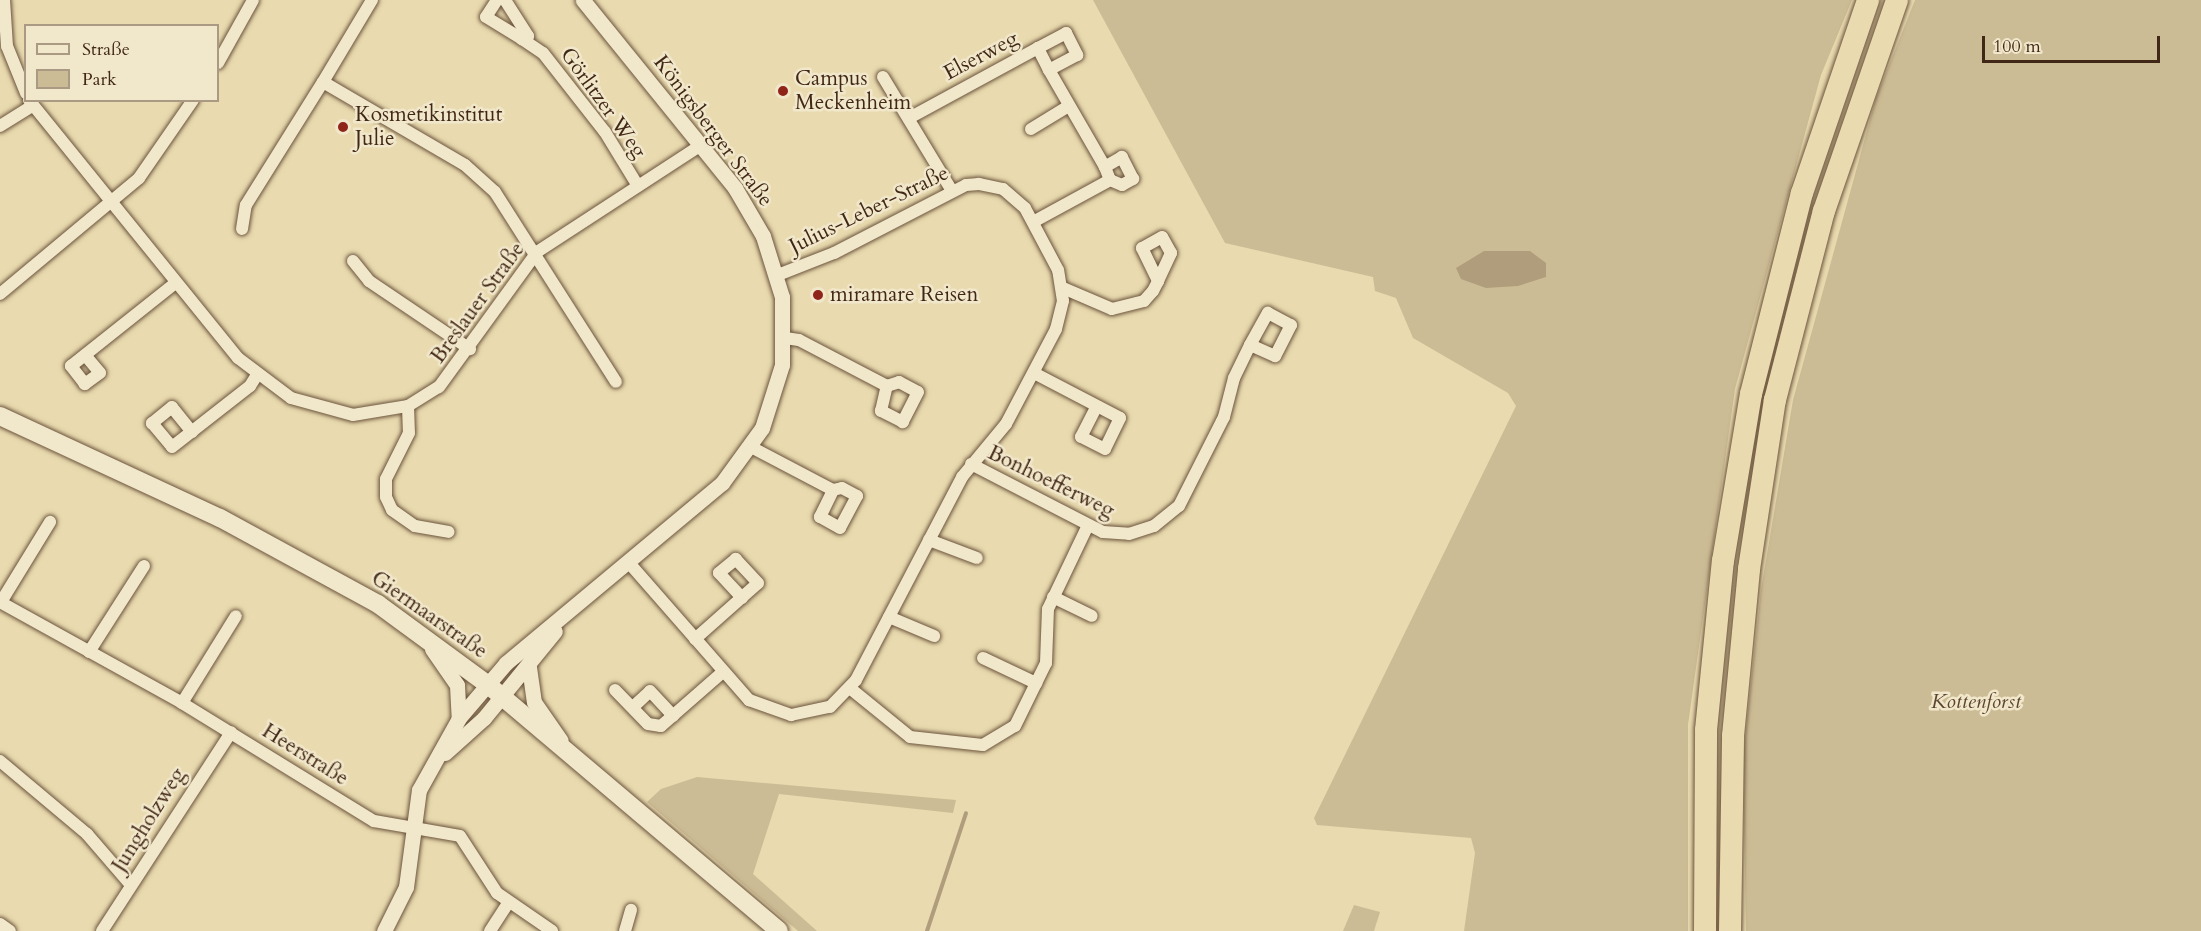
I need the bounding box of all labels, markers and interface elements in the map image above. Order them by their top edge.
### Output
legend [24,24,219,102]
scale bar [1985,24,2164,62]
street label: Elserweg [939,26,1023,86]
text: 100 m [1993,34,2041,59]
text: Straße [82,37,130,62]
street label: Görlitzer Weg [555,43,651,163]
street label: Königsberger Straße [648,50,778,212]
place label: Campus Meckenheim [795,66,911,116]
text: Park [82,67,117,92]
marker: Campus Meckenheim [776,84,790,98]
place label: Kosmetikinstitut Julie [355,102,502,152]
marker: Kosmetikinstitut Julie [336,120,350,134]
street label: Julius-Leber-Straße [785,161,953,259]
street label: Breslauer Straße [426,238,530,368]
place label: miramare Reisen [830,282,979,308]
marker: miramare Reisen [811,288,825,302]
street label: Bonhoefferweg [983,440,1119,524]
street label: Giermaarstraße [366,566,492,664]
park label: Kottenforst [1931,689,2021,715]
street label: Heerstraße [257,719,353,791]
street label: Jungholzweg [107,763,191,877]

